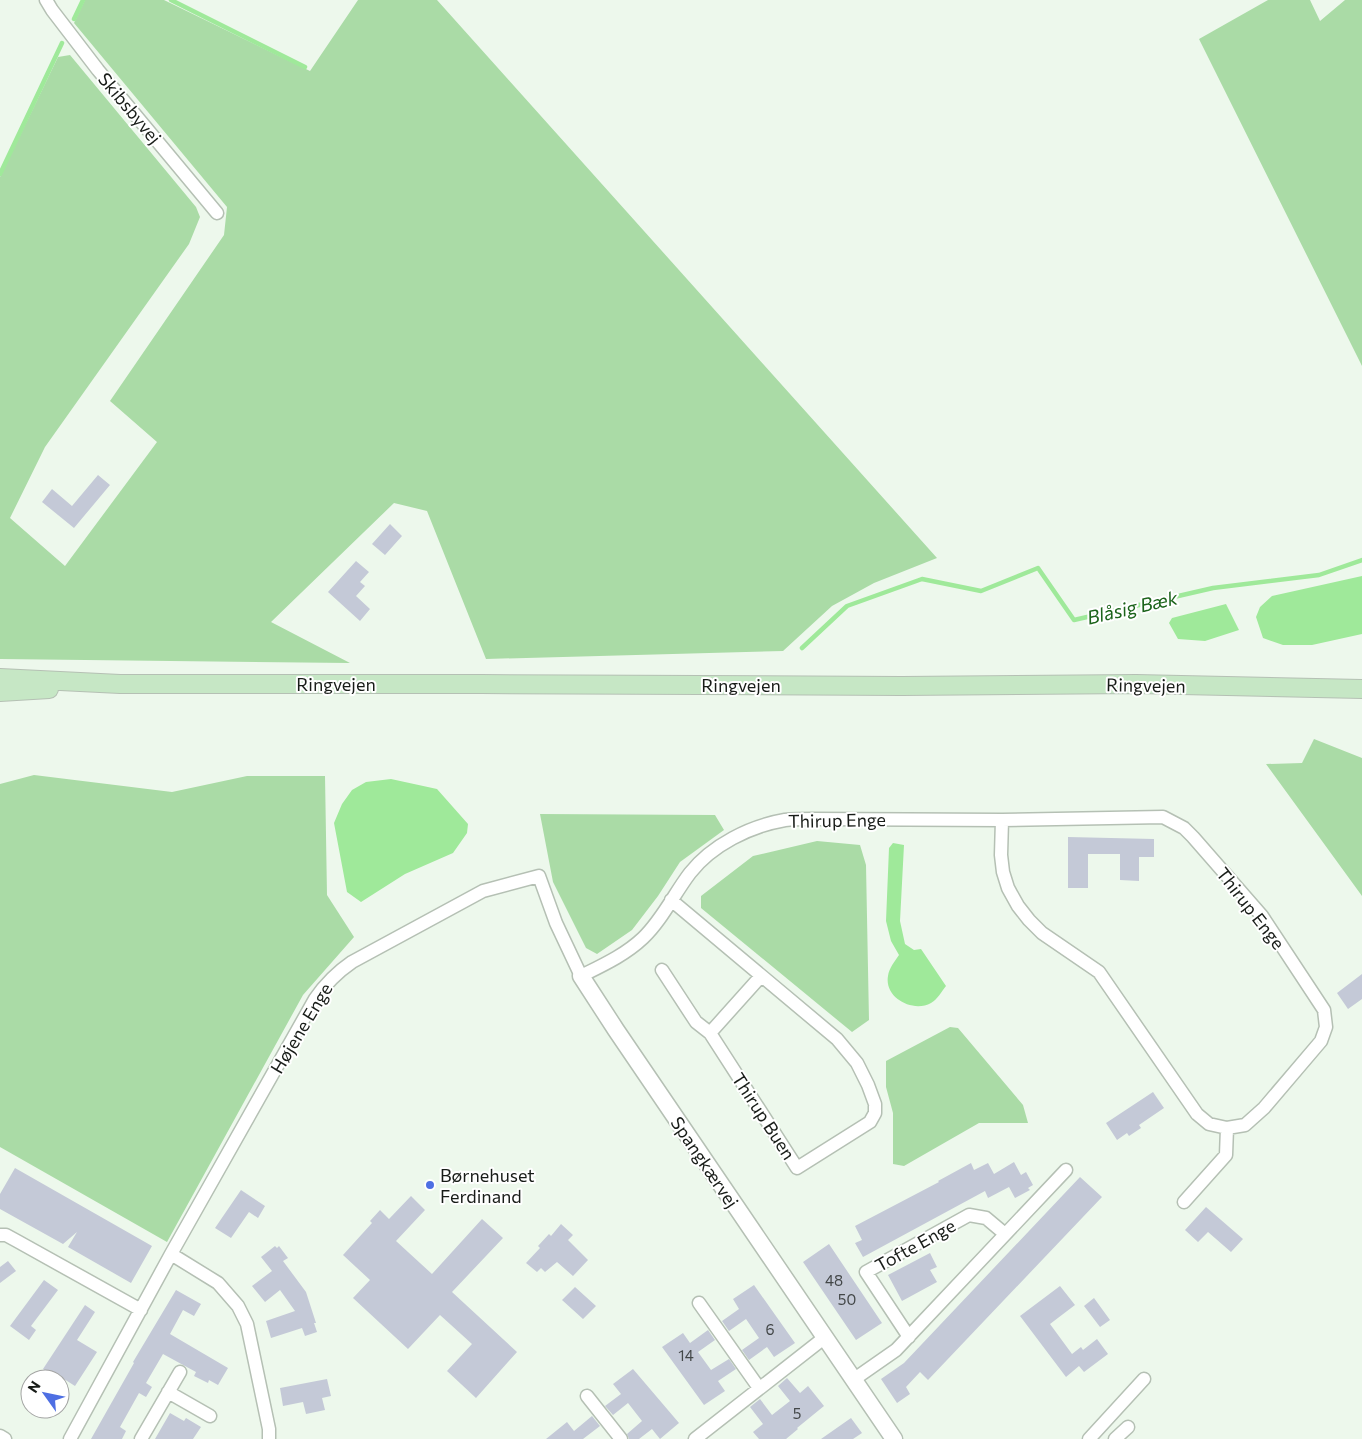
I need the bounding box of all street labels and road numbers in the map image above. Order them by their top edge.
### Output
street label: Skibsbyvej [94,68,166,148]
street label: Ringvejen [296,673,376,695]
street label: Ringvejen [1106,673,1186,697]
street label: Ringvejen [701,674,781,696]
street label: Thirup Enge [788,808,886,832]
street label: Thirup Enge [1212,863,1290,953]
street label: Højene Enge [265,979,337,1077]
street label: Thirup Buen [728,1068,800,1164]
street label: Spangkærvej [666,1112,744,1212]
street label: Tofte Enge [871,1214,959,1276]

